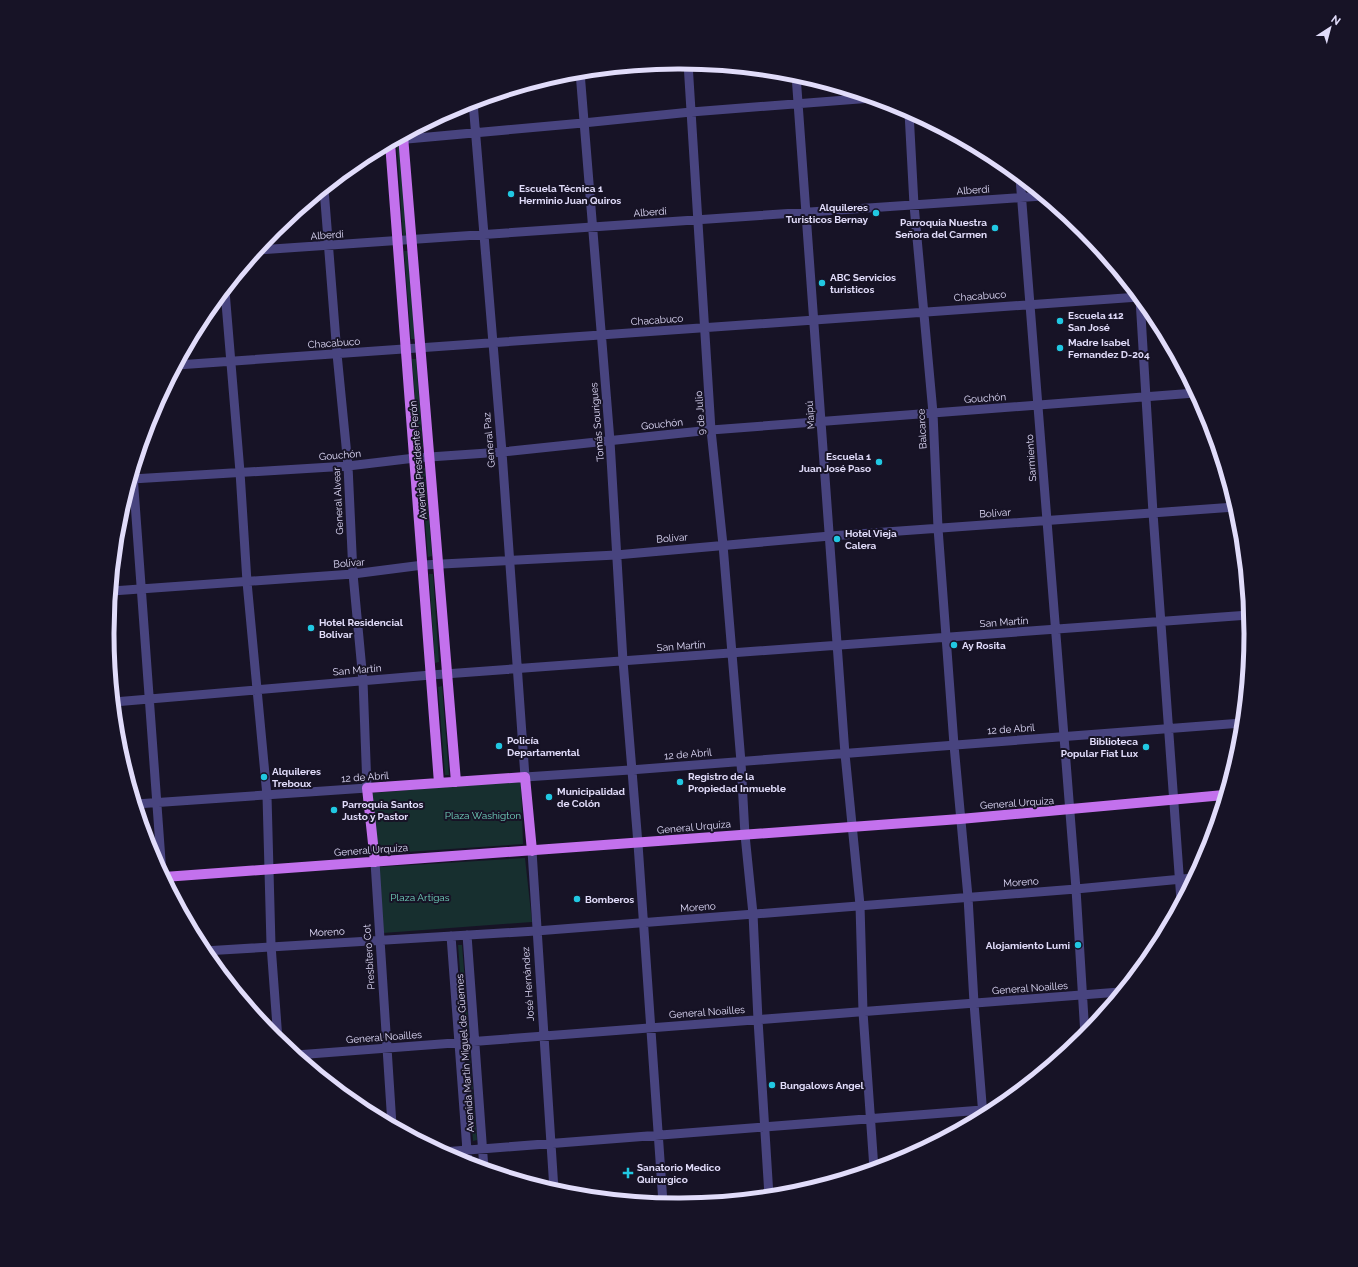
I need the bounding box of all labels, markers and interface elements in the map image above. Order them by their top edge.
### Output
north arrow [1310,8,1350,48]
text: N [1328,13,1343,28]
place label: Escuela Técnica 1 Herminio Juan Quiros [519,183,621,206]
street label: Alberdi [956,183,990,197]
marker: Escuela Técnica 1 Herminio Juan Quiros [506,189,516,199]
place label: Alquileres Turisticos Bernay [786,202,868,225]
street label: Alberdi [633,205,667,219]
marker: Alquileres Turisticos Bernay [871,208,881,218]
place label: Parroquia Nuestra Señora del Carmen [895,217,987,240]
marker: Parroquia Nuestra Señora del Carmen [990,223,1000,233]
street label: Alberdi [310,228,344,242]
place label: ABC Servicios turisticos [830,272,896,295]
marker: ABC Servicios turisticos [817,278,827,288]
street label: Chacabuco [953,289,1007,303]
place label: Escuela 112 San José [1068,310,1124,333]
street label: Chacabuco [630,313,684,327]
marker: Escuela 112 San José [1055,316,1065,326]
street label: Chacabuco [307,336,361,350]
place label: Madre Isabel Fernandez D-204 [1068,337,1150,360]
marker: Madre Isabel Fernandez D-204 [1055,343,1065,353]
street label: Tomás Sourigues [588,382,606,462]
street label: 9 de Julio [693,390,707,436]
street label: Gouchón [964,391,1007,405]
street label: Avenida Presidente Perón [407,400,429,520]
street label: Maipú [804,400,816,430]
street label: Balcarce [915,408,929,449]
street label: General Paz [481,412,497,468]
street label: Gouchón [640,416,684,432]
street label: Sarmiento [1024,434,1038,482]
street label: Gouchón [319,448,362,462]
place label: Escuela 1 Juan José Paso [799,451,871,474]
marker: Escuela 1 Juan José Paso [874,457,884,467]
street label: General Alvear [331,466,345,535]
street label: Bolívar [979,506,1012,520]
place label: Hotel Vieja Calera [845,528,897,551]
street label: Bolívar [656,531,689,545]
marker: Hotel Vieja Calera [832,534,842,544]
street label: Bolívar [333,556,366,570]
street label: San Martín [979,615,1029,629]
place label: Hotel Residencial Bolivar [319,617,404,640]
marker: Hotel Residencial Bolivar [306,623,316,633]
street label: San Martín [656,639,706,653]
marker: Ay Rosita [949,640,959,650]
place label: Ay Rosita [962,640,1006,651]
street label: San Martín [332,662,382,678]
street label: 12 de Abril [987,722,1035,736]
place label: Policía Departamental [507,735,581,758]
place label: Biblioteca Popular Fiat Lux [1061,736,1139,759]
marker: Policía Departamental [494,741,504,751]
marker: Biblioteca Popular Fiat Lux [1141,742,1151,752]
street label: 12 de Abril [664,746,713,762]
place label: Alquileres Treboux [272,766,321,789]
street label: 12 de Abril [341,770,389,784]
place label: Registro de la Propiedad Inmueble [688,771,786,794]
marker: Alquileres Treboux [259,772,269,782]
marker: Registro de la Propiedad Inmueble [675,777,685,787]
place label: Municipalidad de Colón [557,786,626,809]
marker: Municipalidad de Colón [544,792,554,802]
street label: General Urquiza [980,795,1054,811]
place label: Parroquia Santos Justo y Pastor [342,799,424,822]
marker: Parroquia Santos Justo y Pastor [329,805,339,815]
park label: Plaza Washigton [445,810,521,821]
street label: General Urquiza [657,818,731,836]
street label: General Urquiza [334,842,408,858]
street label: Moreno [1003,875,1039,889]
park label: Plaza Artigas [390,892,450,903]
marker: Bomberos [572,894,582,904]
place label: Bomberos [585,894,634,905]
street label: Moreno [680,900,716,914]
street label: Presbítero Cot [361,923,377,990]
street label: Moreno [309,926,345,938]
place label: Alojamiento Lumi [986,940,1070,951]
marker: Alojamiento Lumi [1073,940,1083,950]
street label: José Hernández [520,946,536,1022]
street label: Avenida Martin Miguel de Güemes [454,973,476,1133]
street label: General Noailles [992,980,1068,996]
street label: General Noailles [669,1004,745,1020]
street label: General Noailles [346,1029,422,1045]
marker: Bungalows Angel [767,1080,777,1090]
place label: Bungalows Angel [780,1080,865,1091]
place label: Sanatorio Medico Quirurgico [637,1162,721,1185]
marker: Sanatorio Medico Quirurgico [622,1167,634,1179]

